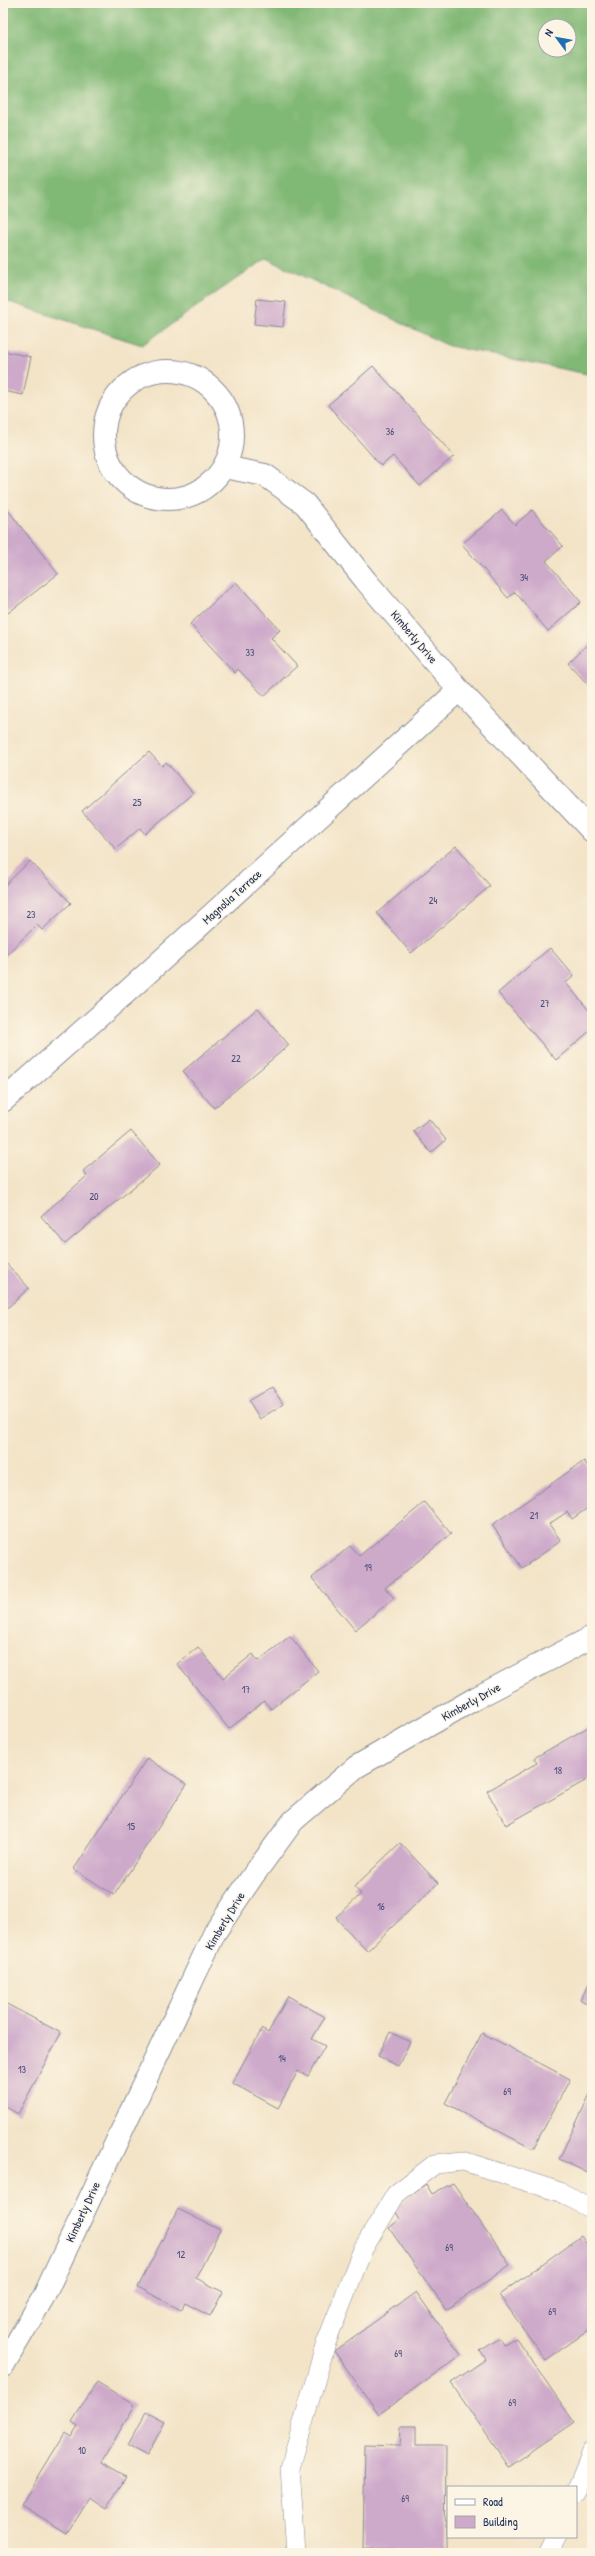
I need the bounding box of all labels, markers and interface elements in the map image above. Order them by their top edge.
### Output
north arrow [537,18,577,58]
text: N [541,26,556,39]
house number: 36 [386,425,394,438]
house number: 34 [520,571,528,584]
street label: Kimberly Drive [387,606,442,667]
house number: 33 [246,646,255,659]
house number: 25 [133,796,142,809]
street label: Magnolia Terrace [198,865,265,928]
house number: 24 [429,894,437,907]
house number: 23 [26,908,36,921]
house number: 27 [540,997,550,1010]
house number: 22 [231,1052,241,1065]
house number: 20 [89,1190,99,1203]
house number: 21 [530,1509,539,1522]
house number: 19 [364,1561,372,1574]
street label: Kimberly Drive [438,1678,504,1725]
house number: 17 [242,1683,250,1696]
house number: 18 [554,1764,562,1777]
house number: 15 [127,1820,136,1833]
street label: Kimberly Drive [201,1888,249,1953]
house number: 16 [377,1900,385,1913]
house number: 14 [278,2052,286,2065]
house number: 13 [18,2063,27,2076]
house number: 69 [503,2085,511,2098]
street label: Kimberly Drive [61,2179,104,2245]
house number: 69 [445,2241,453,2254]
house number: 12 [177,2248,185,2261]
house number: 69 [548,2305,556,2318]
house number: 69 [394,2347,402,2360]
house number: 69 [508,2396,516,2409]
house number: 10 [78,2444,87,2457]
legend [447,2486,577,2538]
house number: 69 [401,2492,409,2505]
text: Road [483,2493,503,2510]
text: Building [483,2513,518,2530]

